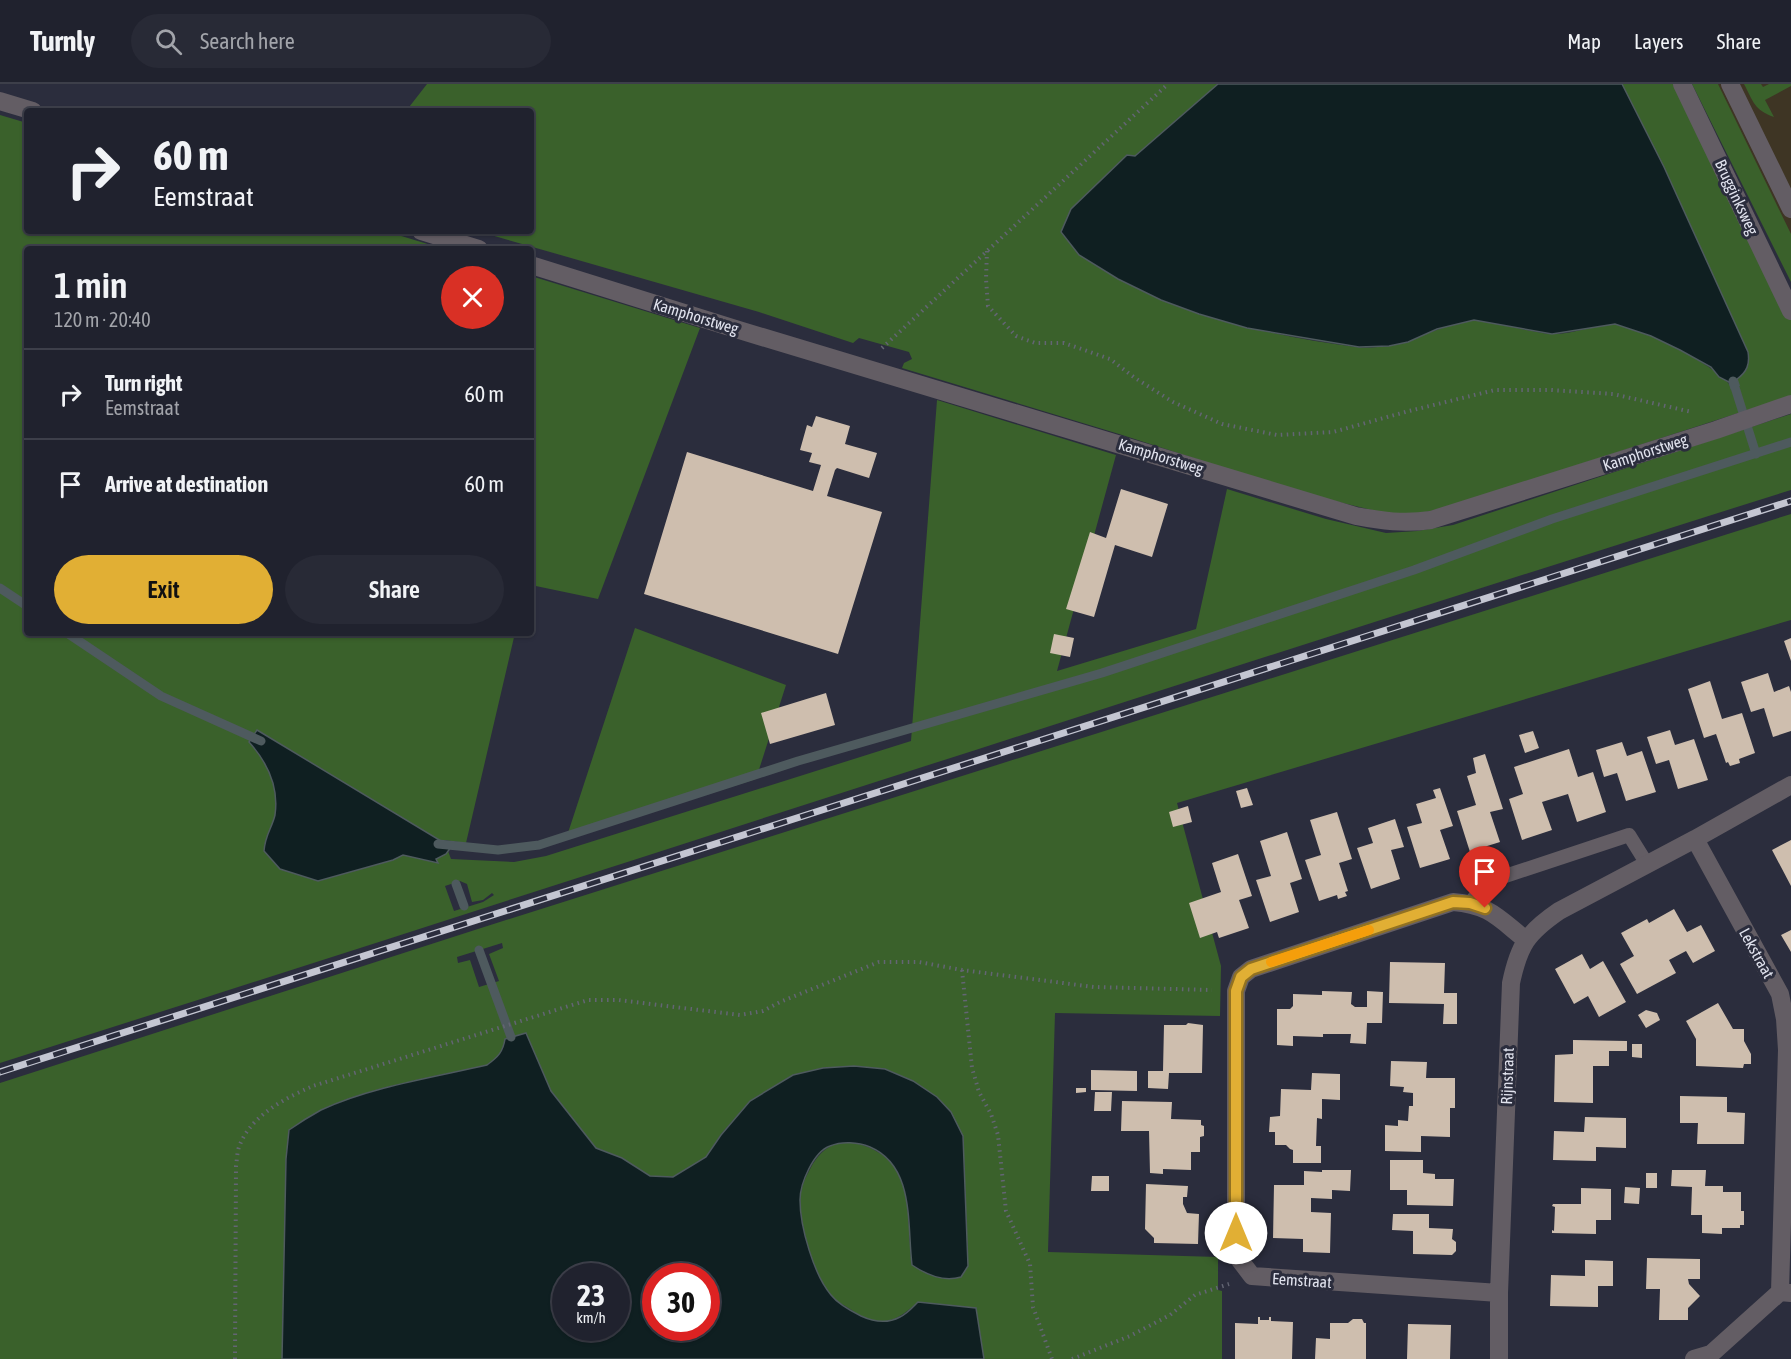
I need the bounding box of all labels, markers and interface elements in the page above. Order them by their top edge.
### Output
search box [131,14,551,68]
text: Turnly [30,25,95,57]
icon: search [152,25,185,58]
text: Search here [200,28,295,54]
text: Map [1567,29,1601,53]
text: Layers [1634,29,1684,53]
text: Share [1717,29,1761,53]
text: 60 m [153,131,228,179]
icon: right [54,132,132,210]
street label: Brugginksweg [1711,156,1762,238]
text: Eemstraat [153,181,254,212]
text: 1 min [54,264,128,306]
button: close [441,266,504,329]
street label: Kamphorstweg [651,295,741,338]
text: 120 m · 20:40 [54,308,151,331]
text: Turn right [105,370,182,396]
icon: right [54,378,87,411]
text: 60 m [464,381,504,407]
text: Eemstraat [105,396,180,419]
street label: Kamphorstweg [1600,430,1690,475]
street label: Kamphorstweg [1116,435,1206,478]
icon: arrive [54,468,87,501]
text: Arrive at destination [105,471,268,497]
text: 60 m [464,471,504,497]
button: Exit [54,555,273,624]
button: Share [285,555,504,624]
pin [1459,846,1510,908]
icon: arrive [1468,855,1501,888]
street label: Lekstraat [1736,925,1778,982]
street label: Rijnstraat [1497,1047,1518,1105]
position arrow [1204,1201,1268,1265]
speed limit sign: 30 [642,1263,720,1341]
street label: Eemstraat [1272,1269,1333,1291]
text: 23 [577,1278,605,1312]
text: km/h [576,1309,606,1326]

